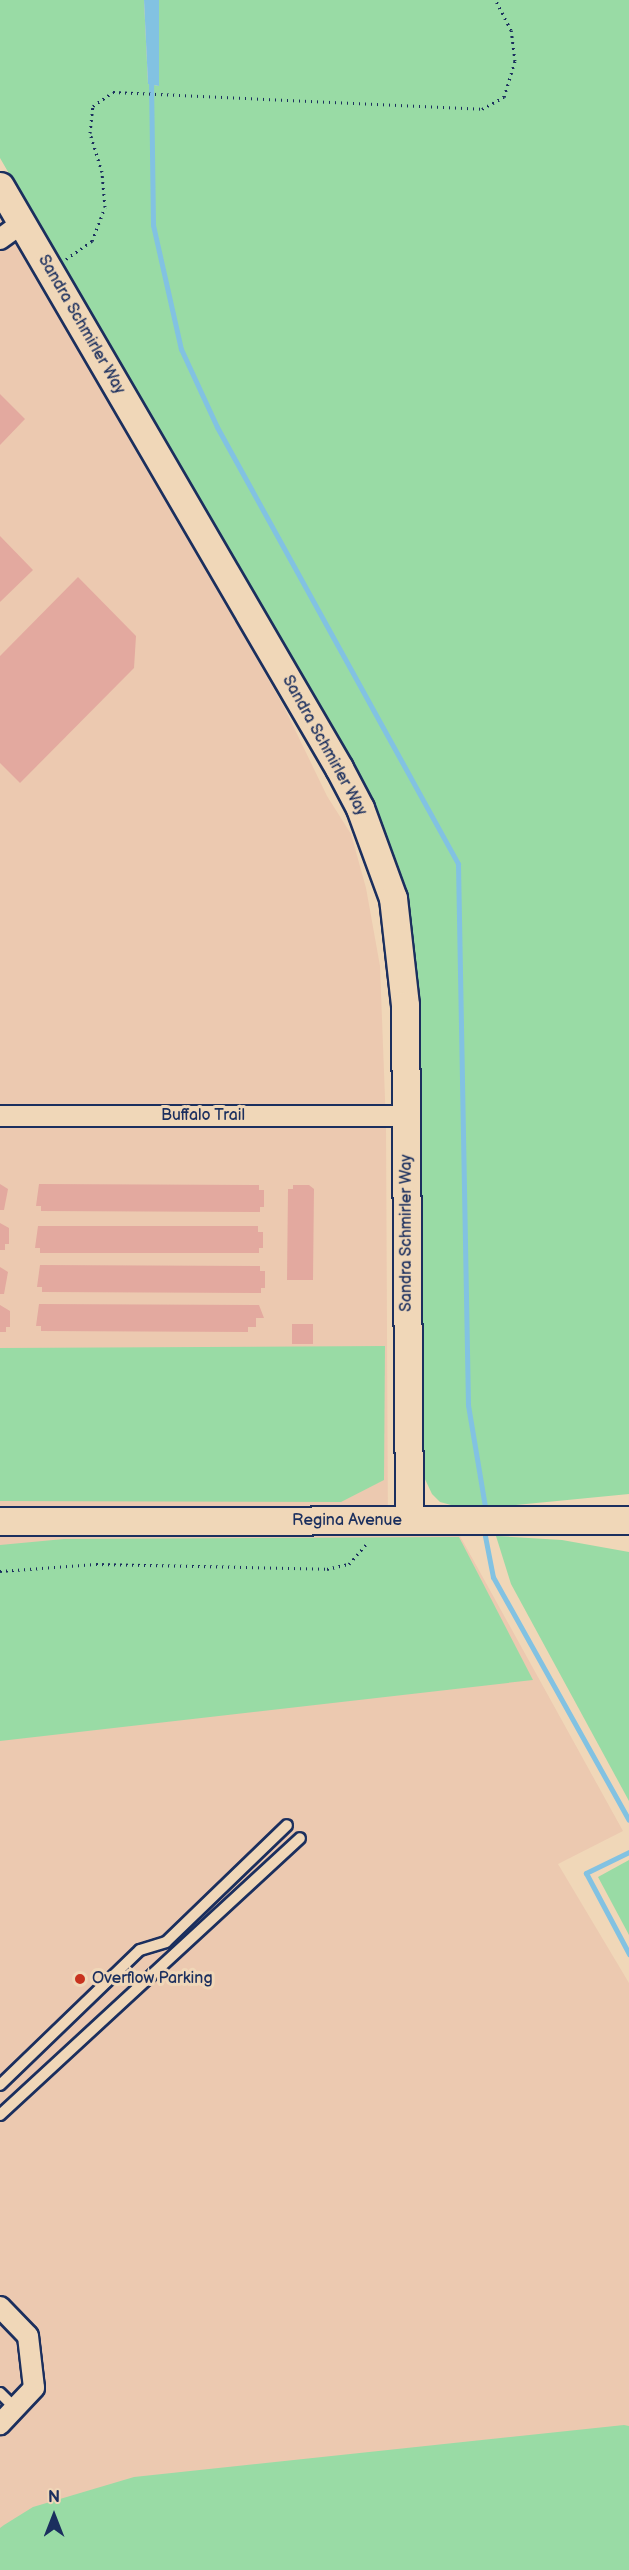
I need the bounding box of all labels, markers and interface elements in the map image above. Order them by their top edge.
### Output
street label: Sandra Schmirler Way [33,252,129,398]
street label: Sandra Schmirler Way [277,672,371,820]
street label: Buffalo Trail [161,1106,245,1126]
street label: Sandra Schmirler Way [397,1154,417,1312]
street label: Regina Avenue [292,1511,402,1531]
place label: Overflow Parking [92,1969,213,1989]
marker: Overflow Parking [73,1972,87,1986]
north arrow [24,2486,84,2546]
text: N [48,2488,60,2507]

